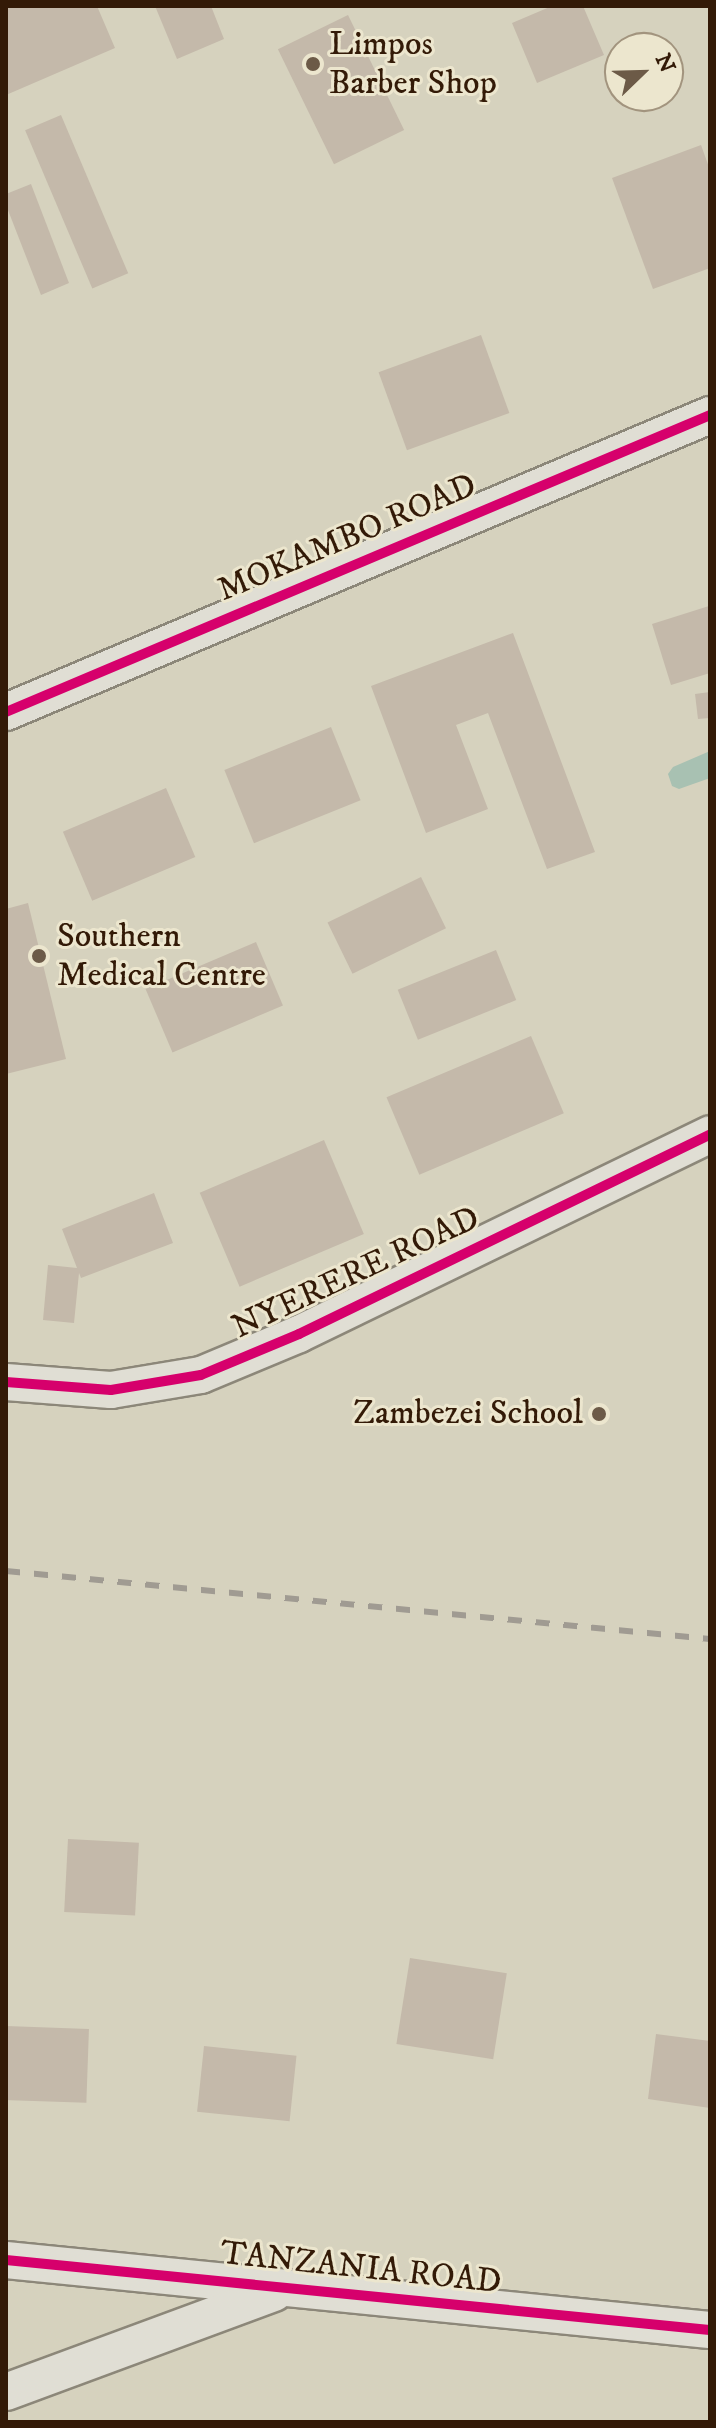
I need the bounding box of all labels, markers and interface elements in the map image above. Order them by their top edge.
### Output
place label: Limpos Barber Shop [329,24,497,104]
north arrow [604,32,684,112]
text: N [649,50,681,77]
marker: Limpos Barber Shop [304,55,322,73]
street label: MOKAMBO ROAD [212,465,482,611]
place label: Southern Medical Centre [57,916,266,996]
marker: Southern Medical Centre [28,945,50,967]
street label: NYERERE ROAD [226,1198,486,1348]
place label: Zambezei School [353,1394,583,1434]
marker: Zambezei School [590,1405,608,1423]
street label: TANZANIA ROAD [219,2233,503,2303]

